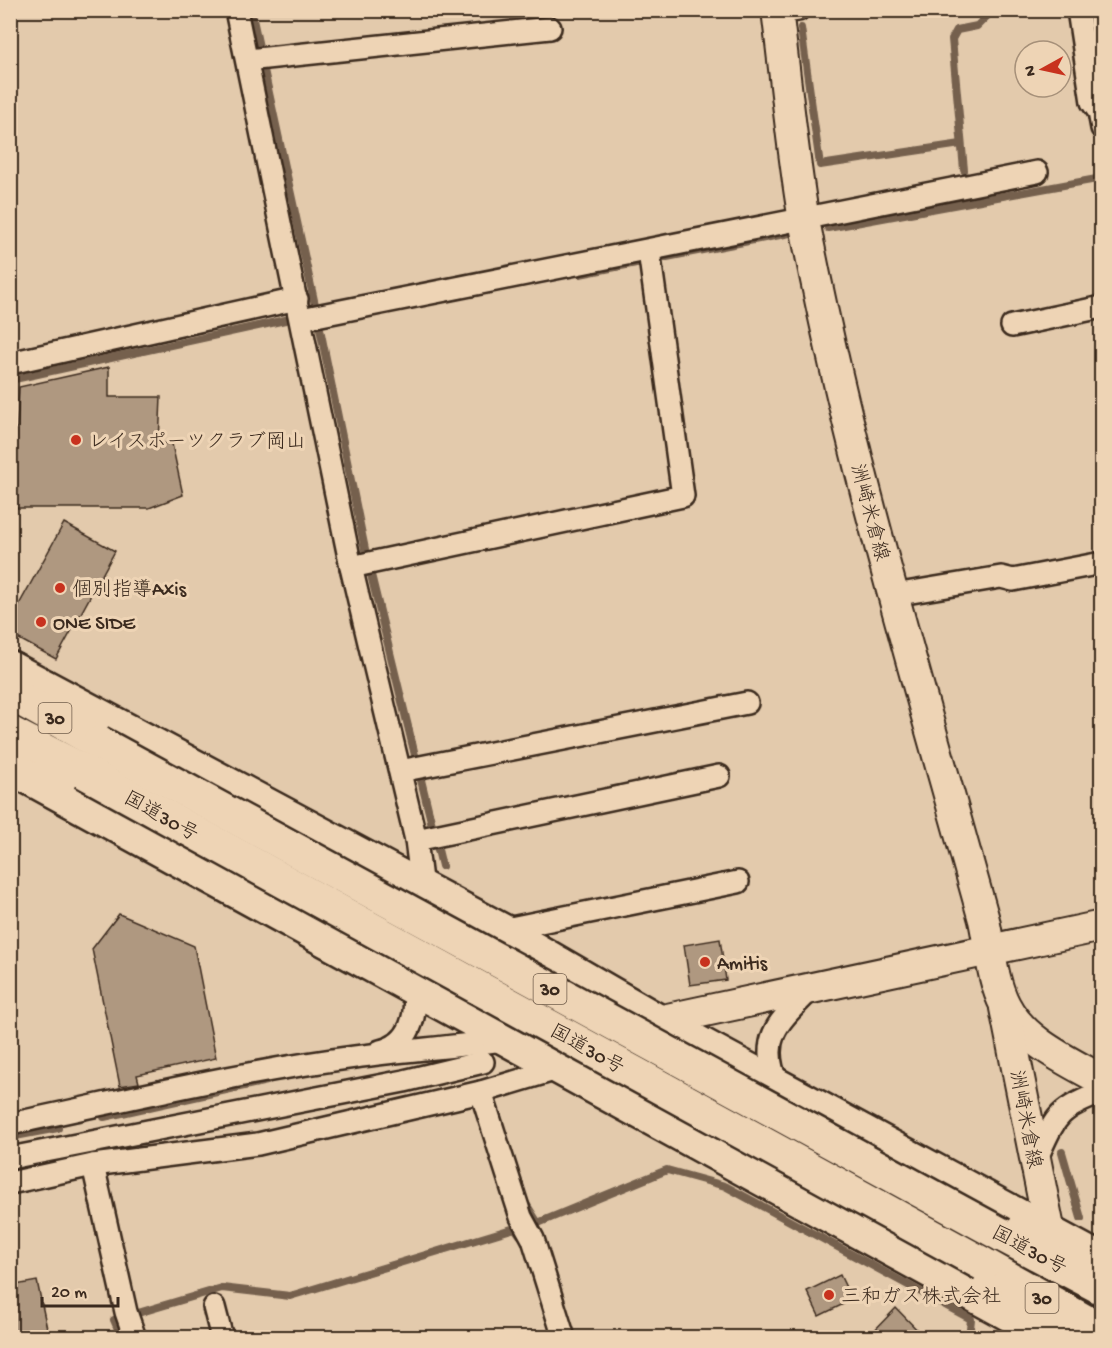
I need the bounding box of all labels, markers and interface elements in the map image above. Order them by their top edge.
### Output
north arrow [1013,39,1073,99]
text: N [1021,64,1042,77]
place label: レイスポーツクラブ岡山 [88,431,306,455]
marker: レイスポーツクラブ岡山 [69,433,83,447]
street label: 洲崎米倉線 [844,461,894,564]
place label: 個別指導Axis [72,578,187,603]
marker: 個別指導Axis [53,581,67,595]
place label: ONE SIDE [53,614,136,637]
marker: ONE SIDE [34,615,48,629]
road number: 30 [38,703,72,733]
street label: 国道30号 [119,787,202,848]
place label: Amitis [717,954,768,977]
marker: Amitis [698,955,712,969]
road number: 30 [534,974,566,1004]
street label: 国道30号 [545,1020,628,1081]
street label: 洲崎米倉線 [1003,1068,1046,1171]
street label: 国道30号 [987,1222,1070,1281]
scale bar [42,1270,118,1308]
text: 20 m [51,1283,87,1304]
road number: 30 [1026,1283,1058,1313]
place label: 三和ガス株式会社 [841,1285,1001,1310]
marker: 三和ガス株式会社 [822,1288,836,1302]

